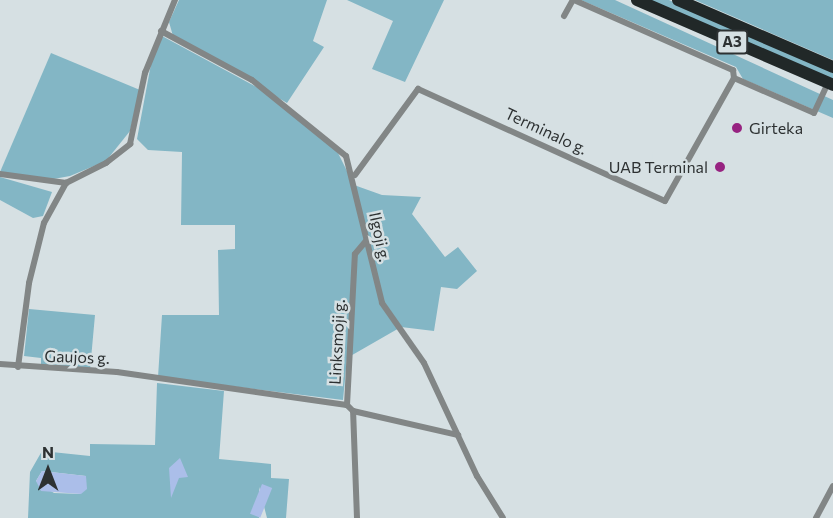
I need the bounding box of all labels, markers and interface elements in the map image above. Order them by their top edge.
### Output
road number: A3 [716,30,748,54]
street label: Terminalo g. [502,104,590,158]
place label: Girteka [749,118,803,138]
marker: Girteka [730,121,744,135]
place label: UAB Terminal [609,157,708,177]
marker: UAB Terminal [713,160,727,174]
street label: Ilgoji g. [365,210,395,264]
street label: Linksmoji g. [325,299,349,385]
street label: Gaujos g. [44,346,110,368]
north arrow [18,440,78,500]
text: N [42,442,54,461]

